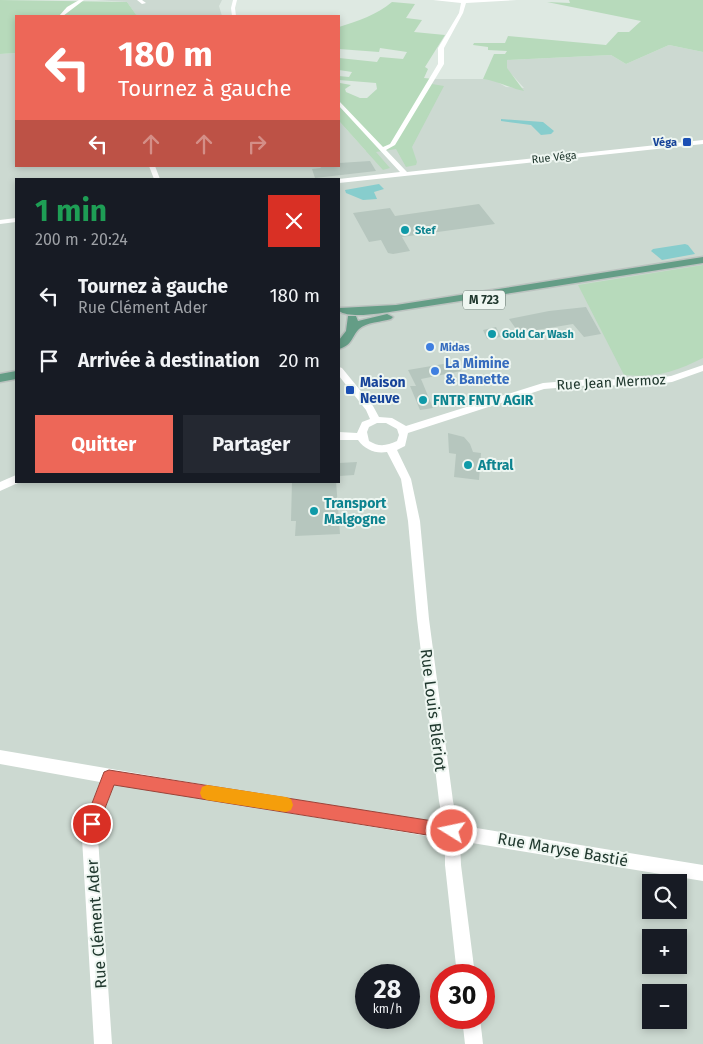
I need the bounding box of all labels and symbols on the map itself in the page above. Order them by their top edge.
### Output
place label: Véga [652,136,677,149]
marker: Véga [681,136,693,148]
street label: Rue Véga [531,149,577,166]
marker: Stef [399,224,411,236]
place label: Stef [415,224,436,237]
road number: M 723 [463,290,505,310]
marker: Gold Car Wash [486,328,498,340]
place label: Gold Car Wash [502,328,574,341]
marker: Midas [424,341,436,353]
place label: Midas [440,341,470,354]
place label: La Mimine & Banette [445,355,510,388]
marker: La Mimine & Banette [429,365,441,377]
street label: Rue Jean Mermoz [556,371,666,394]
place label: Maison Neuve [360,374,406,407]
marker: Maison Neuve [344,384,356,396]
place label: FNTR FNTV AGIR [433,392,534,409]
marker: FNTR FNTV AGIR [417,394,429,406]
place label: Aftral [477,457,514,474]
marker: Aftral [462,459,474,471]
place label: Transport Malgogne [324,495,387,528]
marker: Transport Malgogne [308,505,320,517]
street label: Rue Louis Blériot [417,648,450,773]
pin [71,803,113,845]
position arrow [425,804,477,856]
street label: Rue Maryse Bastié [496,829,630,870]
street label: Rue Clément Ader [82,858,110,989]
speed limit sign: 30 [430,964,495,1029]

